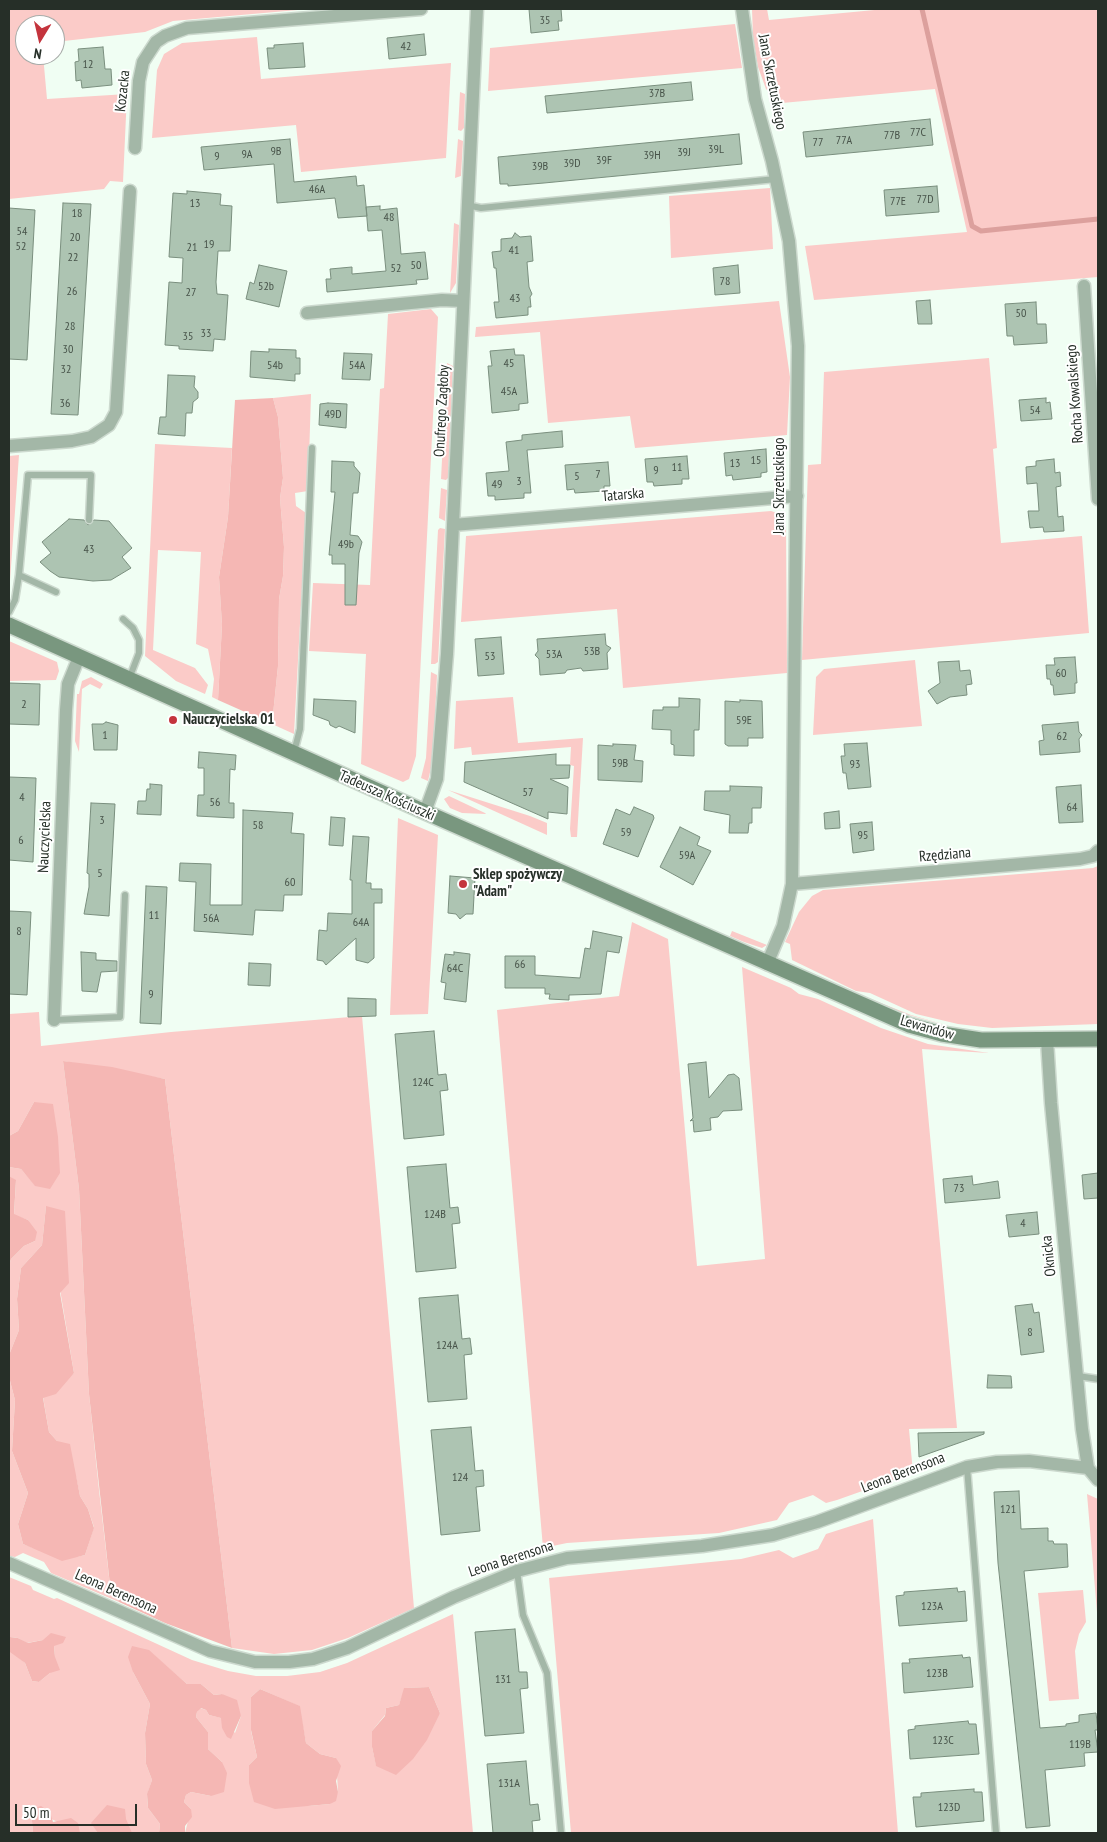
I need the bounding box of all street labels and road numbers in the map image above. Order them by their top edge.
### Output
street label: Jana Skrzetuskiego [754,33,790,131]
street label: Kozacka [112,69,134,113]
street label: Rocha Kowalskiego [1063,344,1087,444]
street label: Onufrego Zagłoby [431,364,453,458]
street label: Jana Skrzetuskiego [771,438,789,534]
street label: Tatarska [601,484,645,506]
street label: Tadeusza Kościuszki [336,767,438,825]
street label: Nauczycielska [35,801,55,873]
street label: Rzędziana [918,844,972,866]
street label: Lewandów [898,1012,956,1044]
street label: Oknicka [1038,1235,1060,1277]
street label: Leona Berensona [859,1449,947,1497]
street label: Leona Berensona [466,1537,556,1581]
street label: Leona Berensona [72,1566,160,1618]

